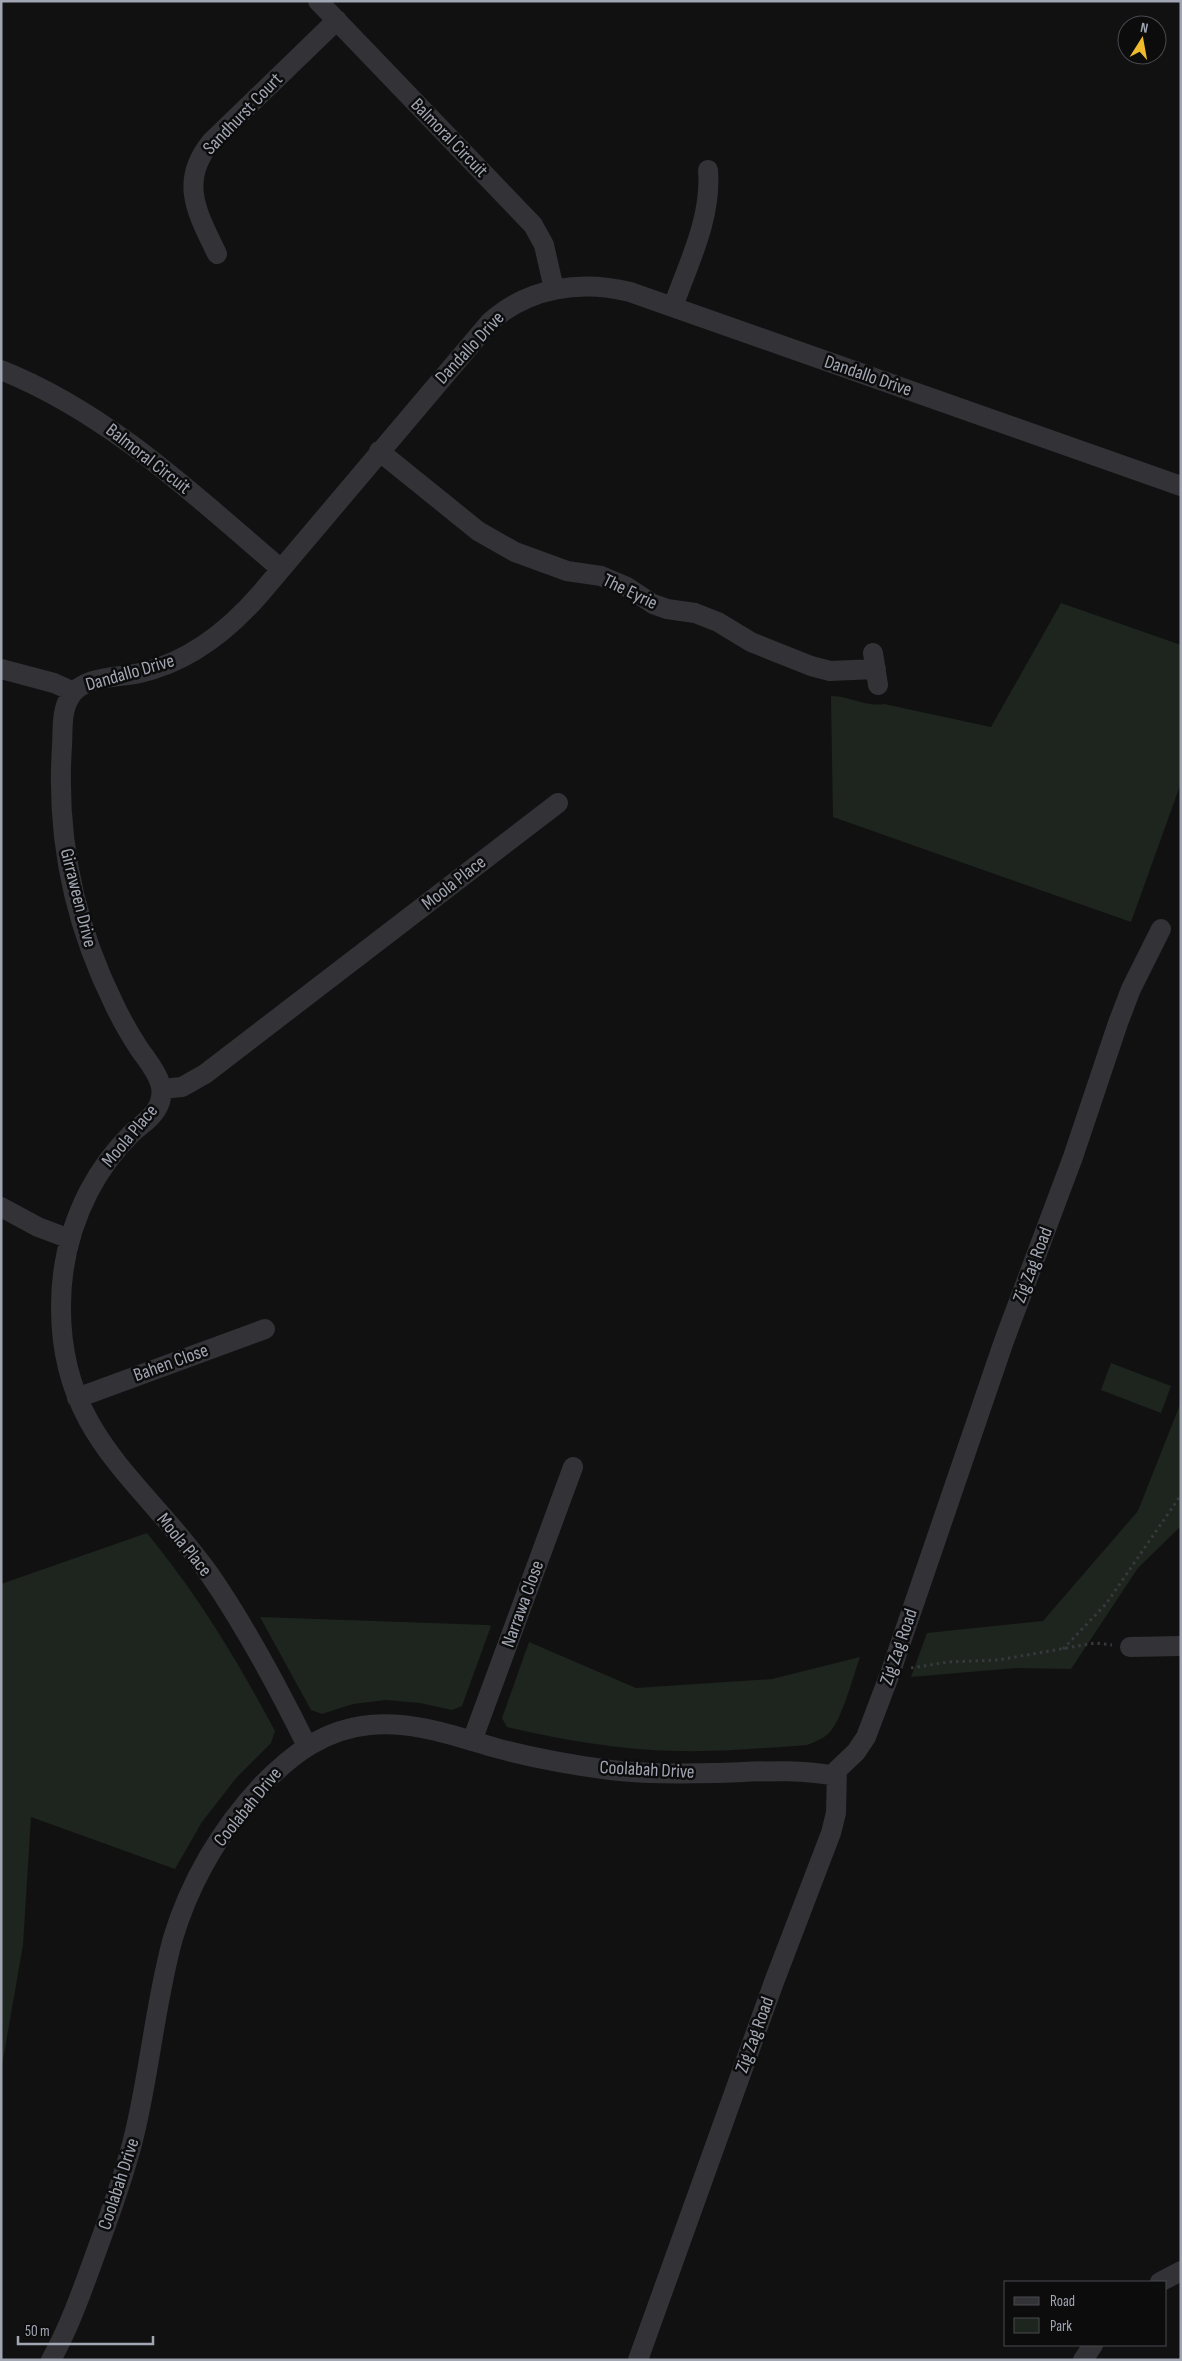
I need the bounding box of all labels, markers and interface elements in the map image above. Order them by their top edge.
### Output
north arrow [1117,15,1167,65]
text: N [1139,19,1150,37]
street label: Sandhurst Court [198,68,288,160]
street label: Balmoral Circuit [406,94,493,183]
street label: Dandallo Drive [431,307,509,389]
street label: Dandallo Drive [821,350,915,402]
street label: Balmoral Circuit [101,419,195,499]
street label: The Eyrie [599,569,661,615]
street label: Dandallo Drive [83,649,177,697]
street label: Girraween Drive [55,846,101,950]
street label: Moola Place [417,851,491,915]
street label: Moola Place [97,1100,163,1172]
street label: Zig Zag Road [1008,1224,1058,1306]
street label: Bahen Close [130,1339,212,1387]
street label: Moola Place [151,1509,217,1581]
street label: Narrawa Close [497,1557,549,1651]
street label: Zig Zag Road [875,1606,923,1688]
street label: Coolabah Drive [599,1756,695,1784]
street label: Coolabah Drive [209,1763,287,1851]
street label: Zig Zag Road [731,1994,779,2076]
street label: Coolabah Drive [93,2135,145,2233]
legend [1004,2281,1167,2346]
text: Road [1050,2292,1075,2311]
scale bar [18,2314,152,2346]
text: Park [1050,2317,1072,2336]
text: 50 m [25,2322,50,2341]

